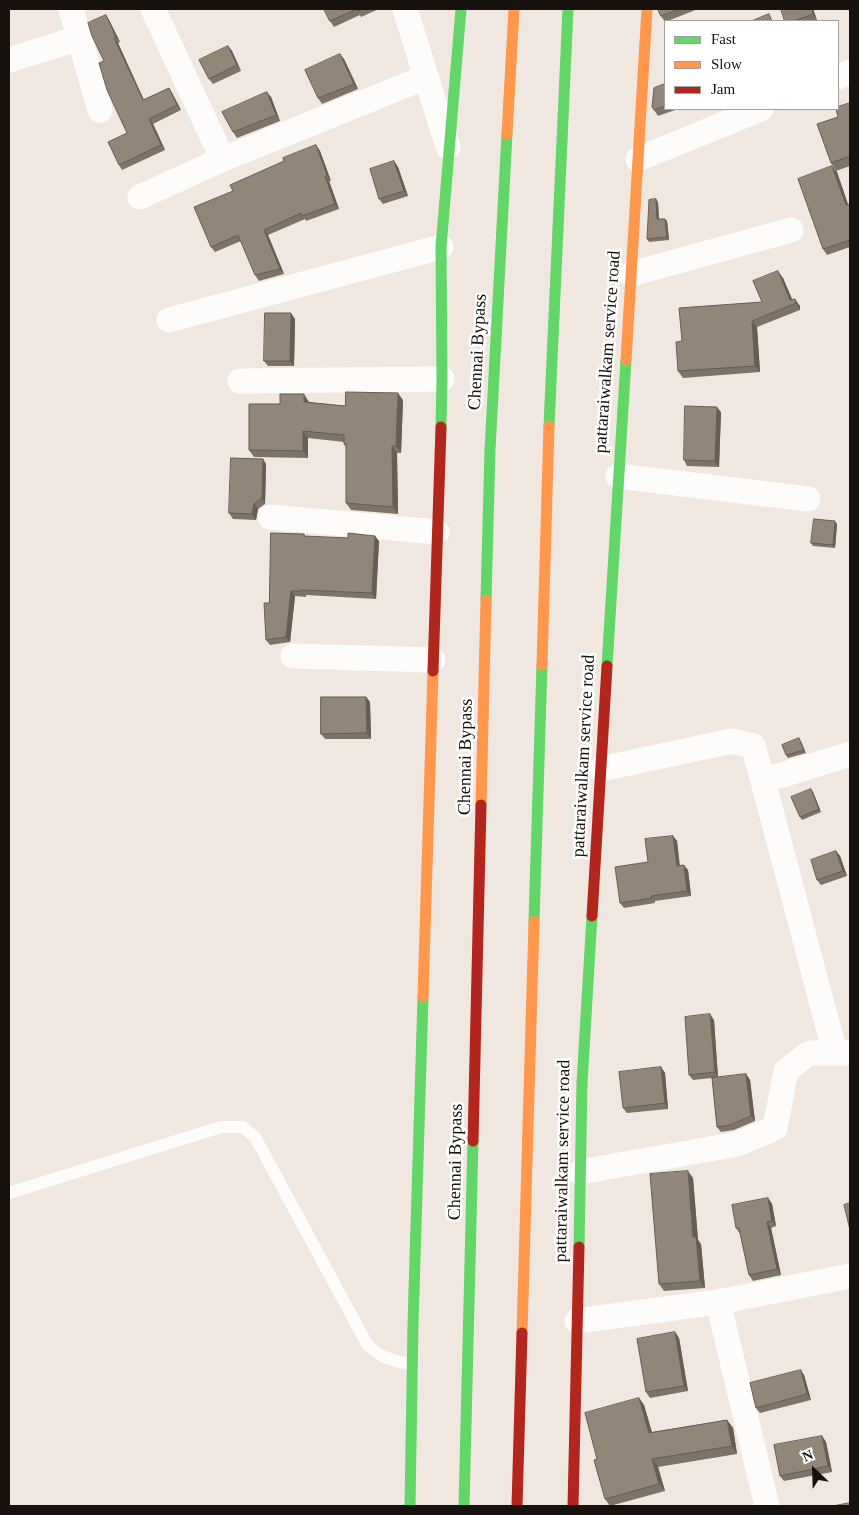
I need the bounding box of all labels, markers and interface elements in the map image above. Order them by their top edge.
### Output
legend [664,20,839,110]
text: Fast [711,31,736,47]
text: Slow [711,56,742,72]
text: Jam [711,81,735,97]
street label: pattaraiwalkam service road [590,250,626,454]
street label: Chennai Bypass [464,293,492,411]
street label: pattaraiwalkam service road [568,654,600,858]
street label: Chennai Bypass [454,699,478,815]
street label: pattaraiwalkam service road [550,1059,576,1263]
street label: Chennai Bypass [444,1104,468,1220]
north arrow [789,1445,839,1495]
text: N [800,1447,815,1465]

